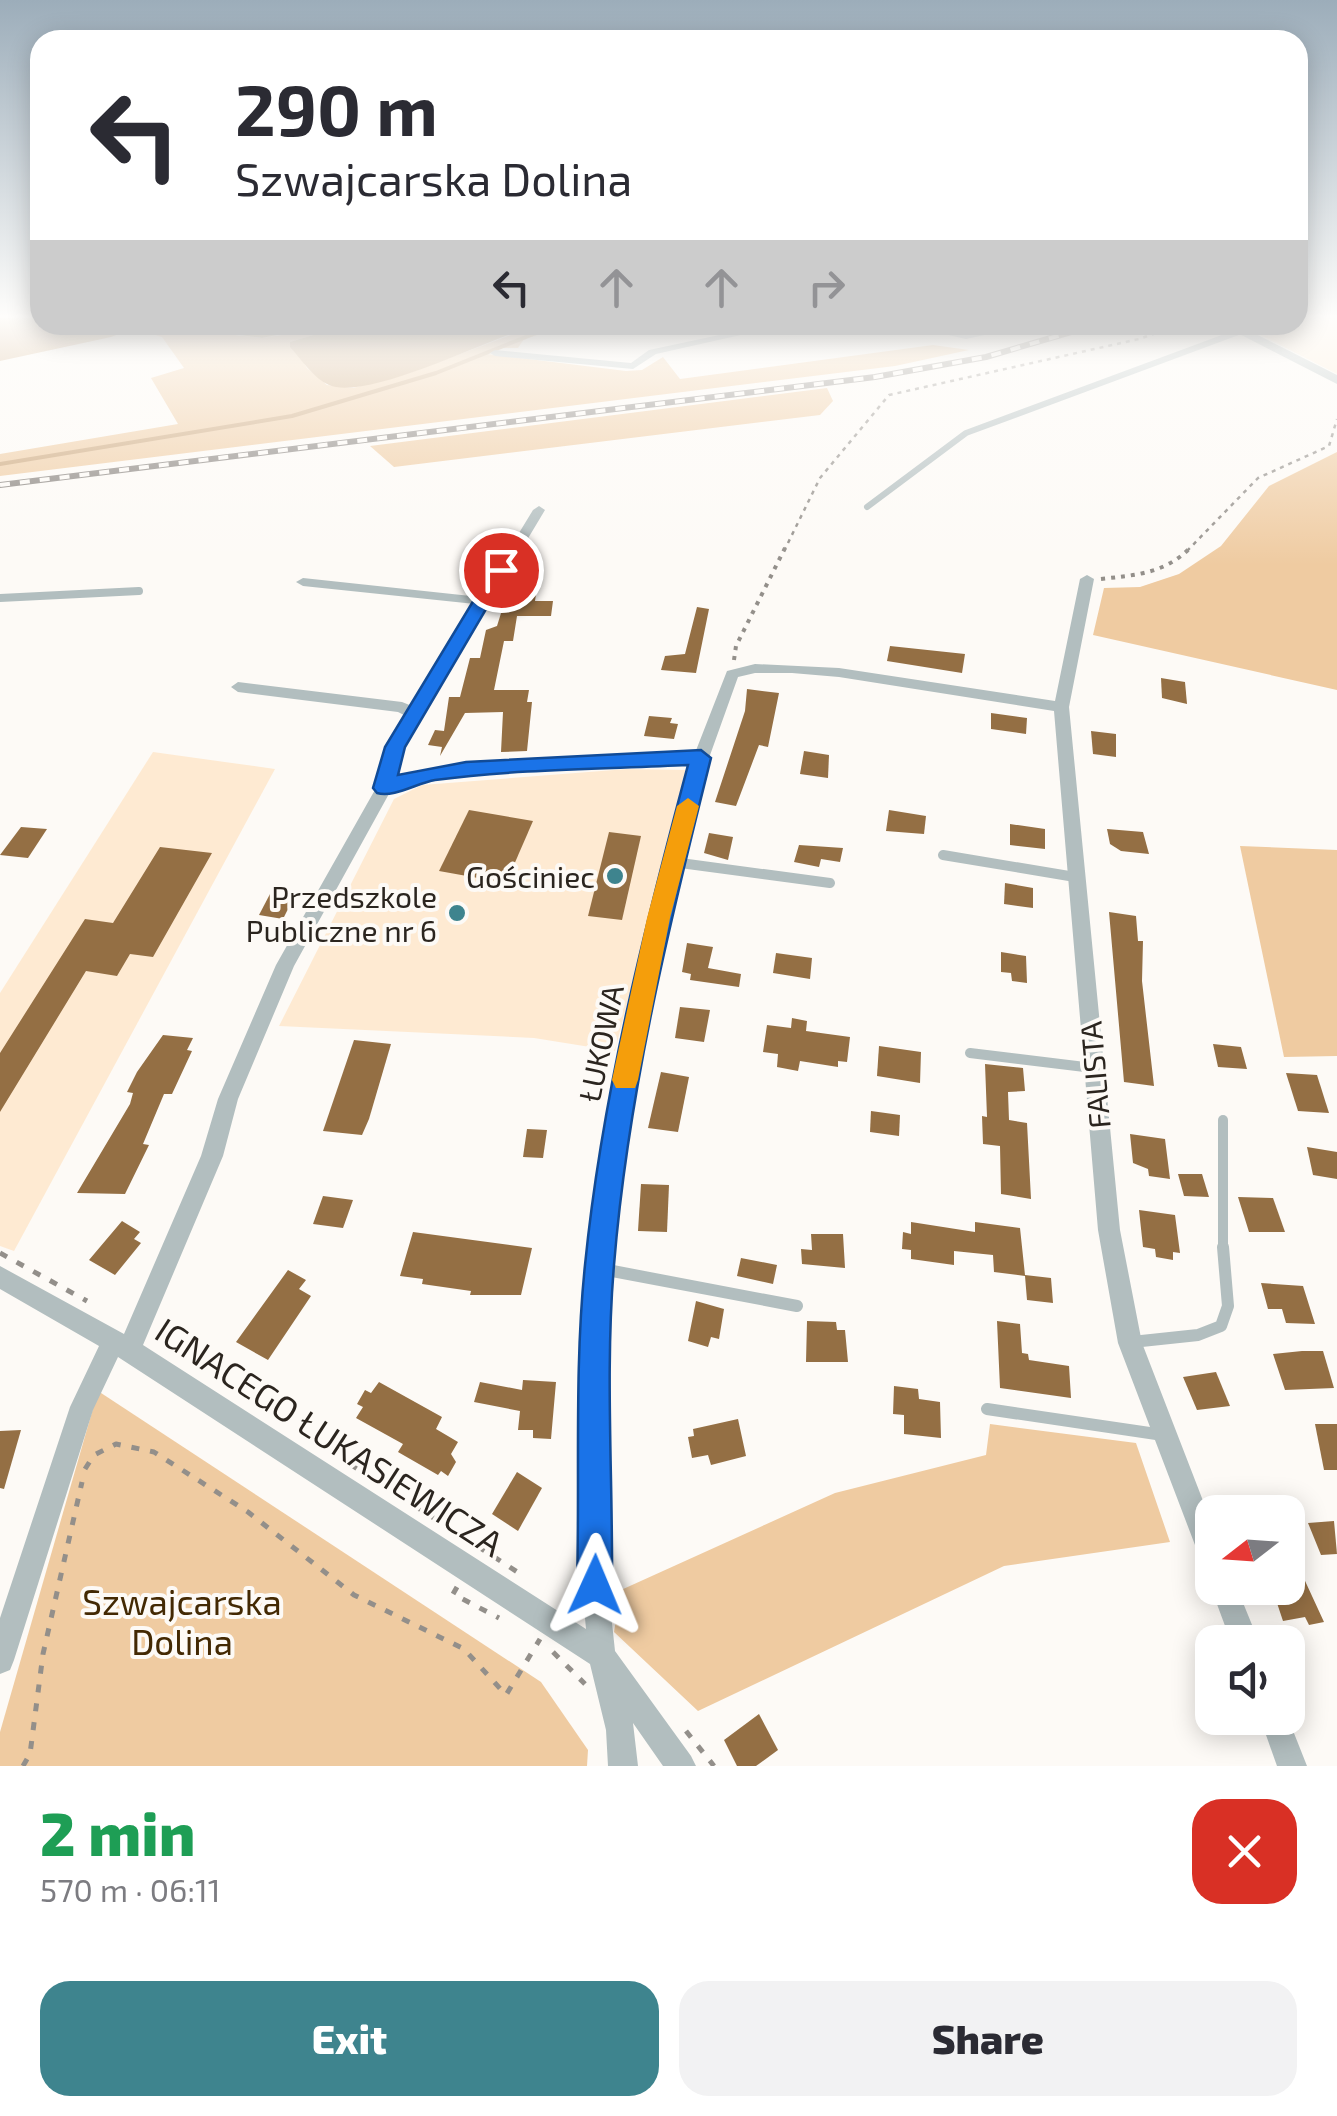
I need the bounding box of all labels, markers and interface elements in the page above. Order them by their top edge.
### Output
text: 290 m [235,66,438,150]
icon: left [70,70,200,200]
text: Szwajcarska Dolina [235,151,632,205]
icon: left [484,260,539,315]
icon: ahead [589,260,644,315]
icon: ahead [694,260,749,315]
icon: right [799,260,854,315]
pin [459,528,544,613]
icon: arrive [474,543,529,598]
place label: Gościniec [466,858,595,894]
marker: Gościniec [604,865,626,887]
place label: Przedszkole Publiczne nr 6 [246,878,437,948]
marker: Przedszkole Publiczne nr 6 [446,902,468,924]
street label: ŁUKOWA [570,981,630,1105]
street label: FALISTA [1071,1019,1117,1130]
street label: IGNACEGO ŁUKASIEWICZA [148,1308,512,1564]
north arrow [1195,1495,1305,1605]
map controls [1195,1495,1305,1735]
position arrow [543,1533,647,1637]
park label: Szwajcarska Dolina [82,1580,282,1662]
button: sound [1195,1625,1305,1735]
text: 2 min [40,1796,195,1868]
button: close [1192,1799,1297,1904]
text: 570 m · 06:11 [40,1870,220,1908]
button: Exit [40,1981,659,2096]
button: Share [679,1981,1297,2096]

